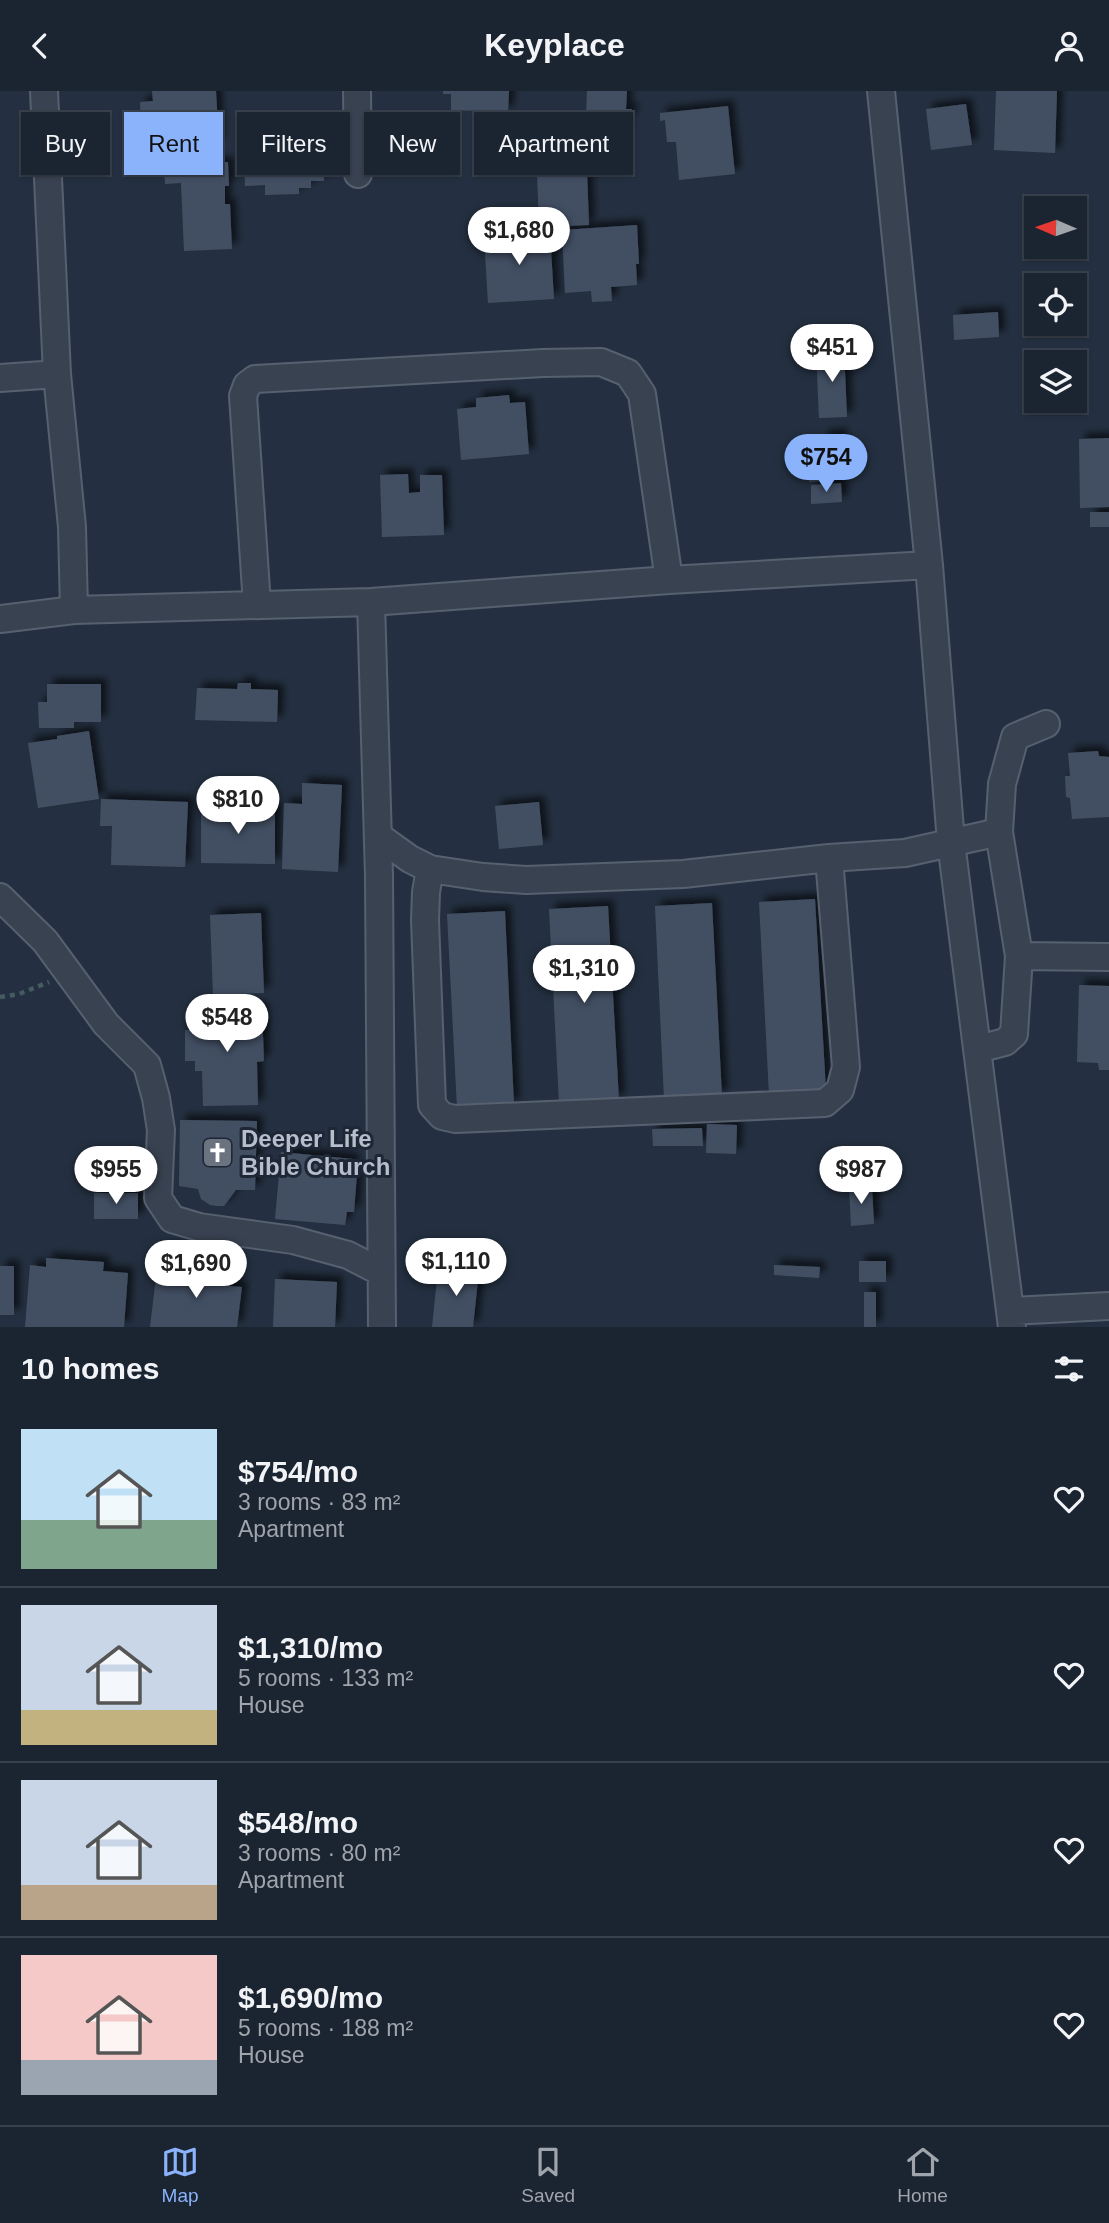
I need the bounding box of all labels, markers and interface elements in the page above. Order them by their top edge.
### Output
icon: back [21,27,59,65]
text: Keyplace [484,27,625,63]
icon: person [1050,27,1088,65]
chip: Buy [21,112,110,175]
chip: Rent [124,112,223,175]
chip: Filters [237,112,350,175]
chip: New [364,112,460,175]
chip: Apartment [474,112,633,175]
north arrow [1024,196,1087,259]
map controls [1024,196,1087,413]
pin: $1,680 [462,207,576,267]
text: $1,680 [484,217,554,243]
button: locate [1024,273,1087,336]
pin: $451 [791,324,873,384]
text: $451 [806,334,858,360]
button: layers [1024,350,1087,413]
pin: $754 [785,435,867,494]
text: $754 [800,444,852,470]
pin: $810 [197,777,279,836]
text: $810 [212,786,264,812]
pin: $1,310 [527,946,641,1005]
text: $1,310 [549,955,619,981]
pin: $548 [186,995,268,1054]
text: $548 [201,1004,253,1030]
place label: Deeper Life Bible Church [241,1125,390,1180]
church icon: Deeper Life Bible Church [201,1136,235,1170]
pin: $955 [75,1147,157,1206]
pin: $987 [820,1147,902,1206]
text: $955 [90,1156,142,1182]
text: $987 [835,1156,887,1182]
pin: $1,110 [399,1239,513,1298]
pin: $1,690 [139,1241,253,1300]
text: $1,110 [421,1248,491,1274]
text: $1,690 [161,1250,231,1276]
icon: filters [1050,1350,1088,1388]
text: 10 homes [21,1352,159,1385]
text: $754/mo [238,1455,358,1488]
icon: home [77,1457,161,1541]
icon: heart [1050,1480,1088,1518]
text: 3 rooms · 83 m² [238,1489,400,1515]
text: Apartment [238,1516,344,1542]
text: $1,310/mo [238,1631,383,1664]
icon: home [77,1633,161,1717]
icon: heart [1050,1656,1088,1694]
text: 5 rooms · 133 m² [238,1665,413,1691]
text: House [238,1692,304,1718]
text: $548/mo [238,1806,358,1839]
icon: home [77,1808,161,1892]
icon: heart [1050,1831,1088,1869]
text: 3 rooms · 80 m² [238,1840,400,1866]
text: Apartment [238,1867,344,1893]
text: $1,690/mo [238,1981,383,2014]
icon: home [77,1983,161,2067]
icon: heart [1050,2006,1088,2044]
text: 5 rooms · 188 m² [238,2015,413,2041]
text: House [238,2042,304,2068]
tab: Map [161,2143,199,2207]
tab: Saved [521,2143,575,2207]
tab: Home [897,2143,948,2207]

